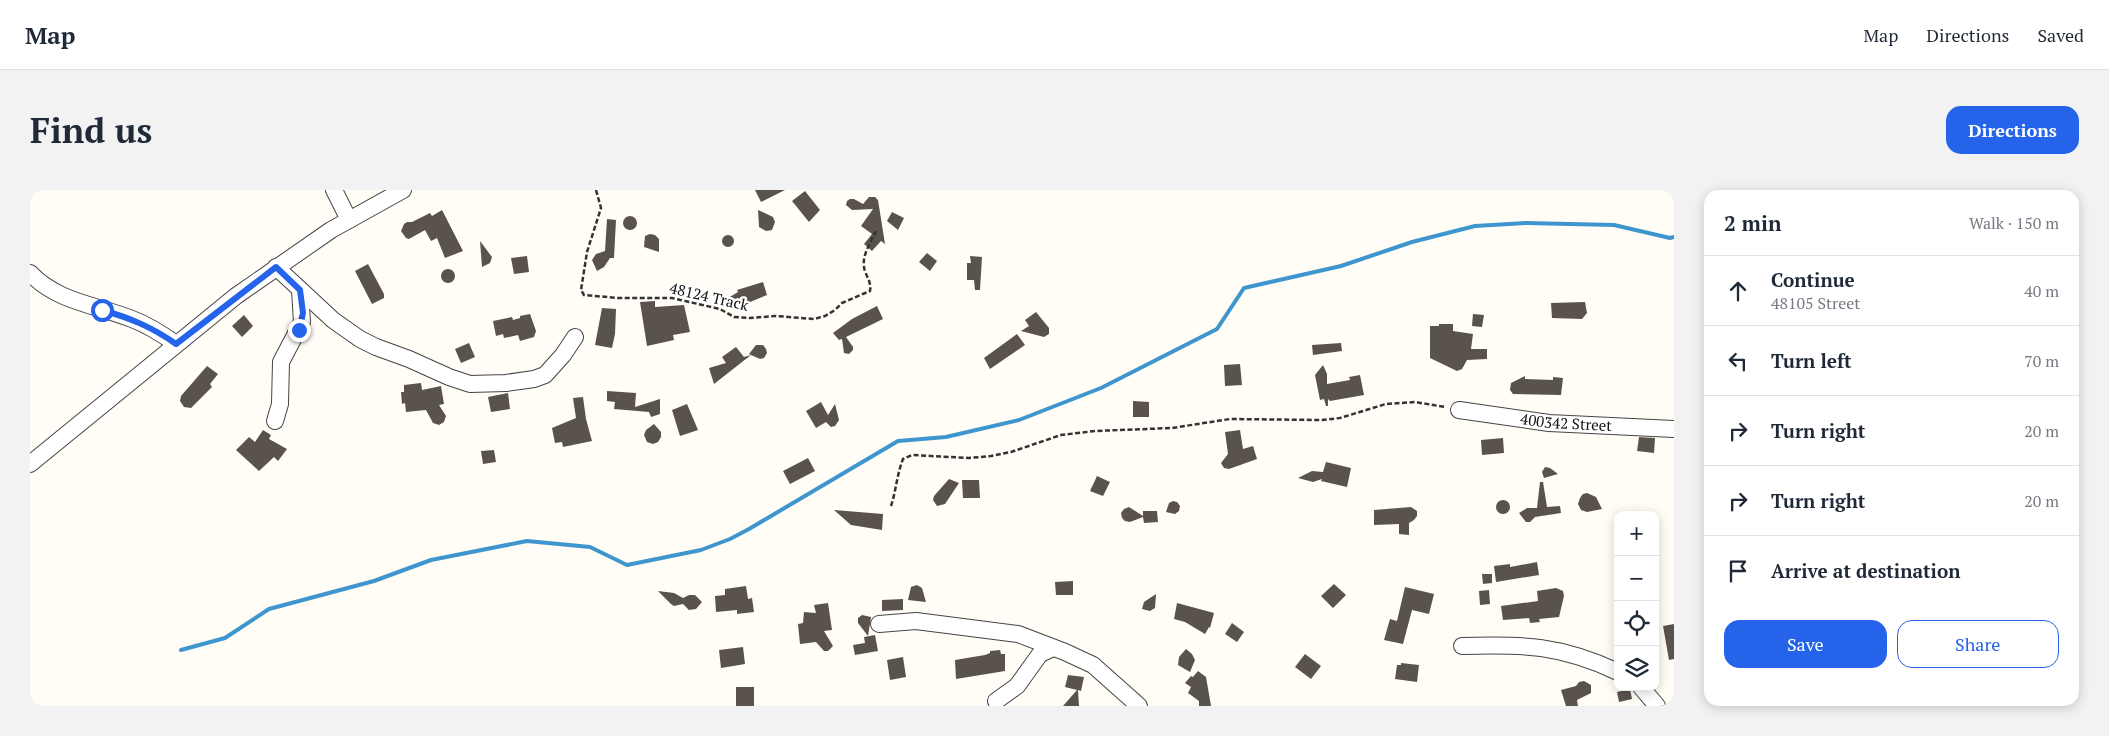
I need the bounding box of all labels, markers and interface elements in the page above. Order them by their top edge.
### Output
text: Map [25,19,75,51]
text: Map [1863,23,1898,47]
text: Directions [1926,23,2009,47]
text: Saved [2037,23,2084,47]
button: Directions [1946,106,2079,154]
text: Find us [30,107,152,153]
text: 2 min [1724,209,1781,237]
text: Walk · 150 m [1969,212,2059,234]
text: Continue [1771,267,1855,292]
street label: 48124 Track [668,277,751,315]
icon: ahead [1724,277,1752,305]
text: 40 m [2024,280,2059,302]
text: 48105 Street [1771,292,1860,314]
route start [91,299,114,322]
route end [288,319,311,342]
icon: left [1724,347,1752,375]
text: Turn left [1771,348,1852,373]
text: 70 m [2024,350,2059,372]
street label: 400342 Street [1519,408,1613,435]
icon: right [1724,417,1752,445]
text: Turn right [1771,418,1865,443]
text: 20 m [2024,420,2059,442]
icon: right [1724,487,1752,515]
text: Turn right [1771,488,1865,513]
text: 20 m [2024,490,2059,512]
map controls [1614,511,1659,691]
button: + [1614,511,1659,556]
button: − [1614,556,1659,601]
icon: arrive [1724,557,1752,585]
text: Arrive at destination [1771,558,1960,583]
button: locate [1614,601,1659,646]
button: Save [1724,620,1887,668]
button: Share [1897,620,2059,668]
button: layers [1614,646,1659,691]

